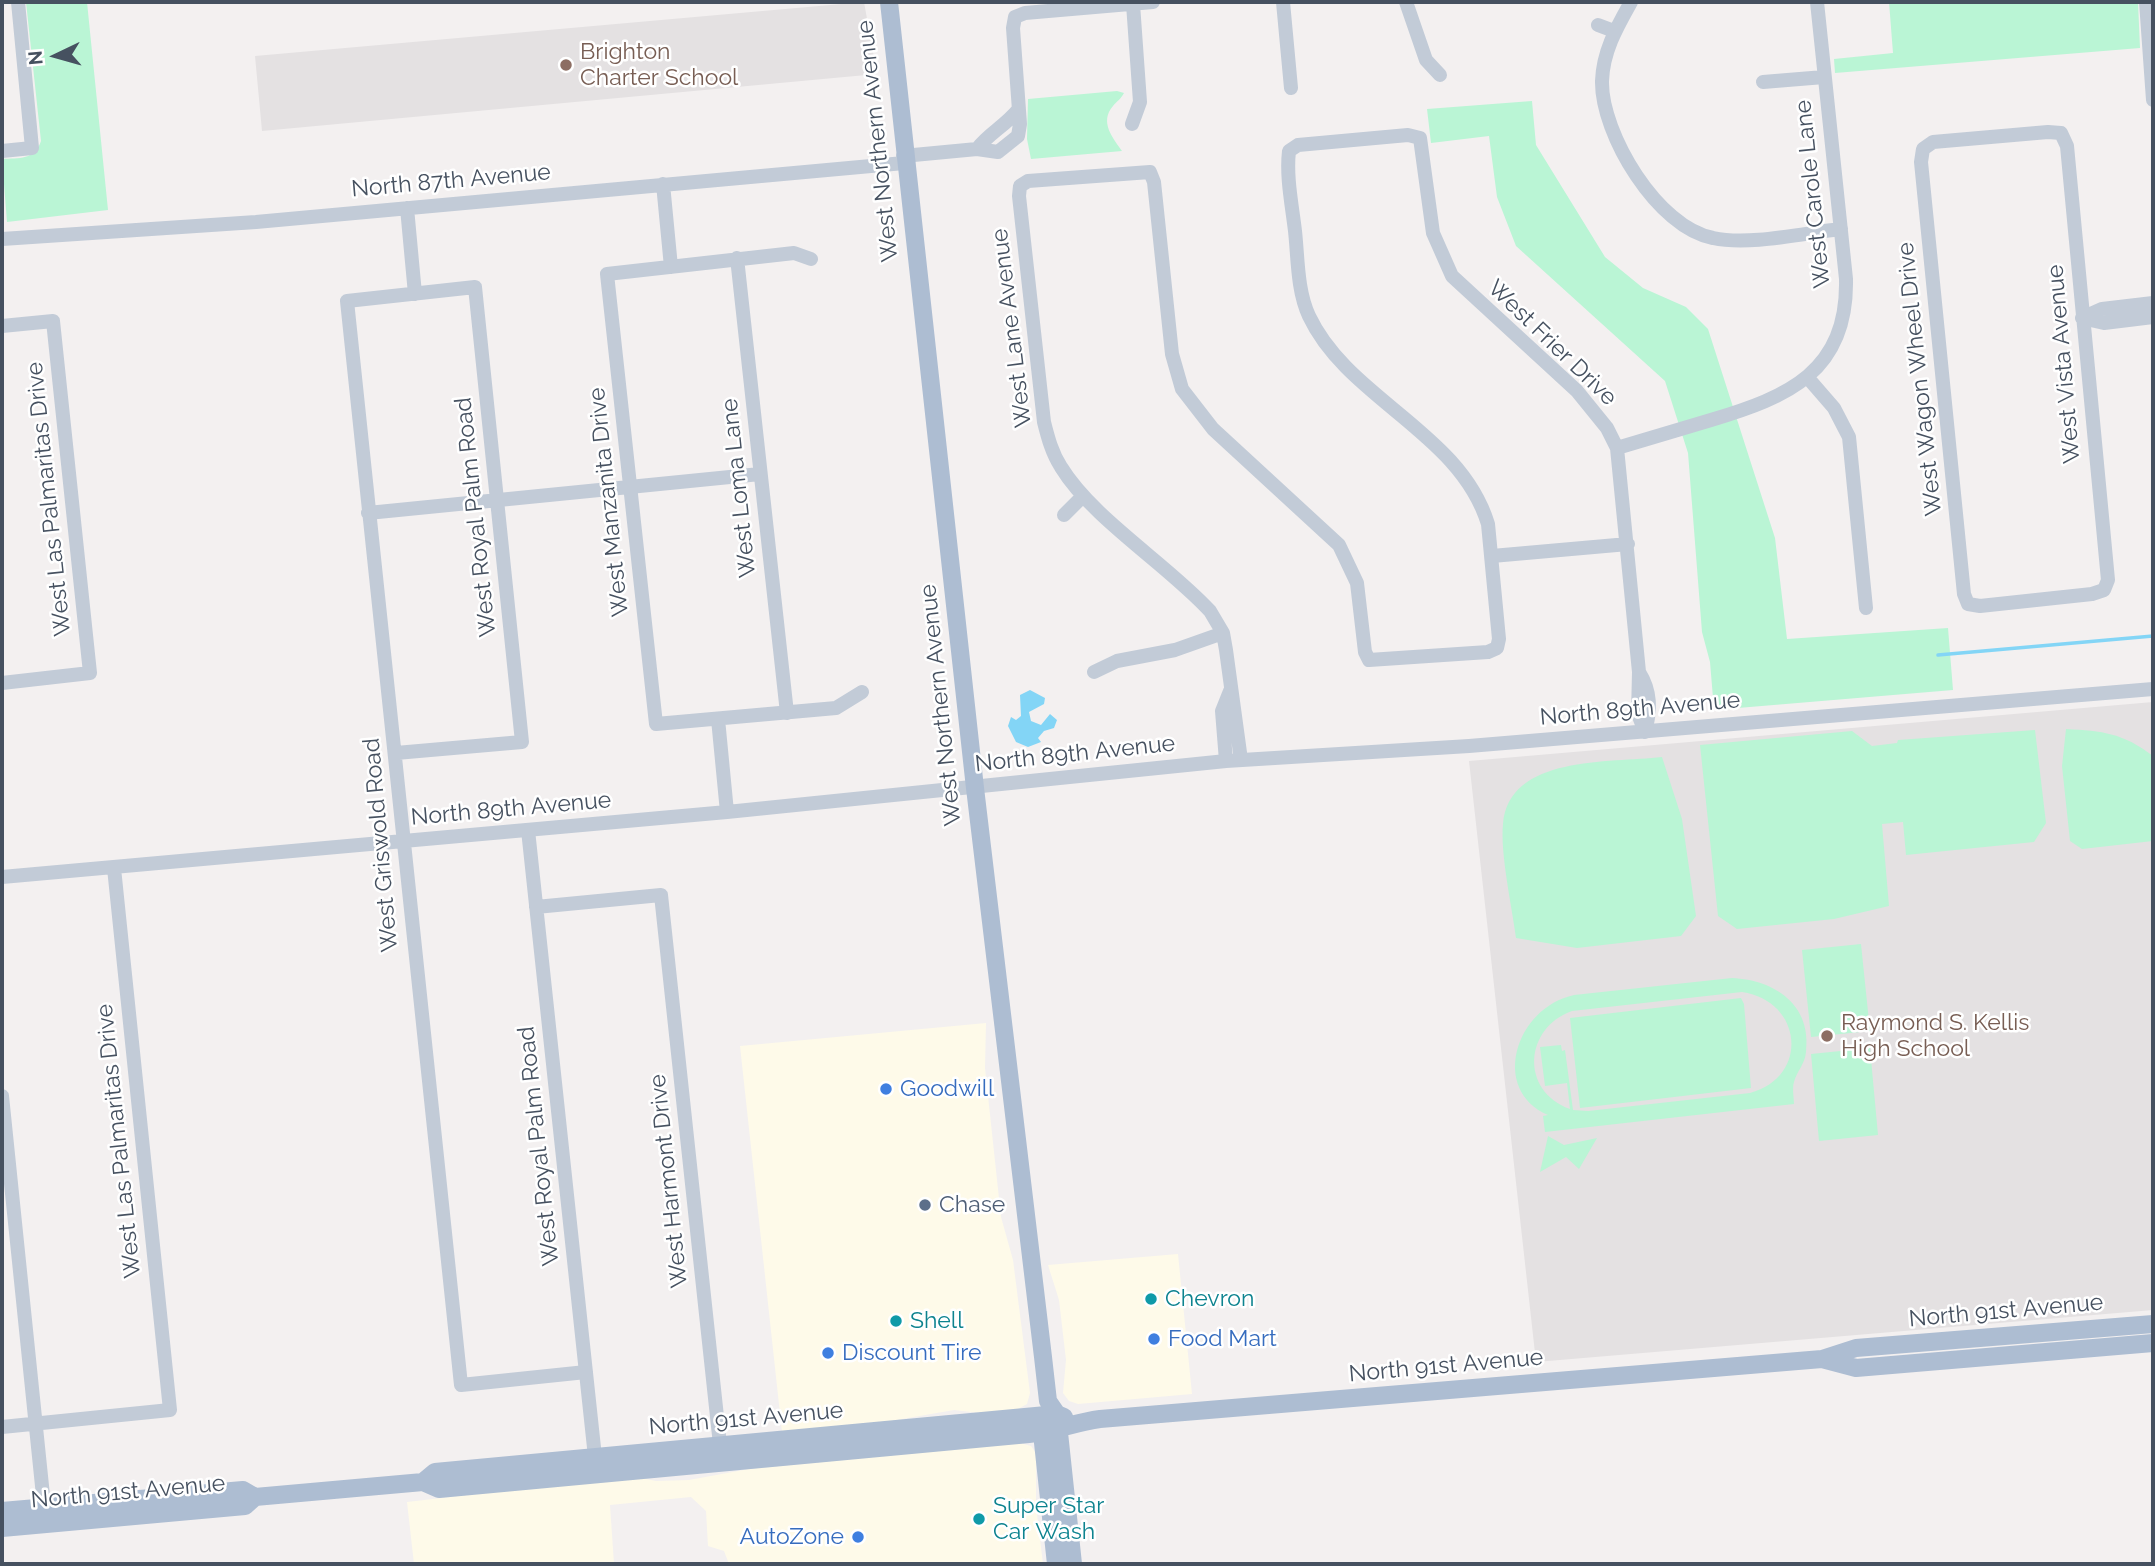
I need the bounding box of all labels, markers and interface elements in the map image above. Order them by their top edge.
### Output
street label: West Northern Avenue [852,19,904,263]
north arrow [21,21,91,91]
place label: Brighton Charter School [580,38,738,92]
text: N [23,50,47,66]
marker: Brighton Charter School [558,57,574,73]
street label: West Carole Lane [1789,99,1837,289]
street label: North 87th Avenue [350,159,552,203]
street label: West Lane Avenue [986,227,1038,429]
street label: West Wagon Wheel Drive [1892,241,1948,517]
street label: West Vista Avenue [2042,264,2086,464]
street label: West Frier Drive [1482,274,1622,412]
street label: West Las Palmaritas Drive [21,361,77,637]
street label: West Manzanita Drive [583,386,635,618]
street label: West Royal Palm Road [450,396,502,638]
street label: West Loma Lane [716,397,762,579]
street label: West Northern Avenue [915,583,967,827]
street label: North 89th Avenue [1539,686,1741,732]
street label: North 89th Avenue [974,730,1176,778]
street label: West Griswold Road [358,737,404,953]
street label: North 89th Avenue [410,786,612,832]
street label: West Las Palmaritas Drive [91,1003,147,1279]
place label: Raymond S. Kellis High School [1841,1009,2029,1063]
street label: West Royal Palm Road [513,1025,565,1267]
marker: Raymond S. Kellis High School [1819,1028,1835,1044]
street label: West Harmont Drive [644,1073,694,1289]
place label: Goodwill [900,1075,994,1103]
marker: Goodwill [878,1081,894,1097]
place label: Chase [939,1191,1005,1219]
marker: Chase [917,1197,933,1213]
place label: Chevron [1165,1285,1254,1313]
street label: North 91st Avenue [1908,1289,2104,1333]
marker: Chevron [1143,1291,1159,1307]
place label: Shell [910,1307,963,1335]
marker: Shell [888,1313,904,1329]
place label: Food Mart [1168,1325,1277,1353]
marker: Food Mart [1146,1331,1162,1347]
place label: Discount Tire [842,1339,982,1367]
street label: North 91st Avenue [1348,1344,1544,1388]
marker: Discount Tire [820,1345,836,1361]
street label: North 91st Avenue [648,1397,844,1441]
street label: North 91st Avenue [30,1470,226,1514]
place label: Super Star Car Wash [993,1492,1104,1546]
marker: Super Star Car Wash [971,1511,987,1527]
place label: AutoZone [740,1523,844,1551]
marker: AutoZone [850,1529,866,1545]

